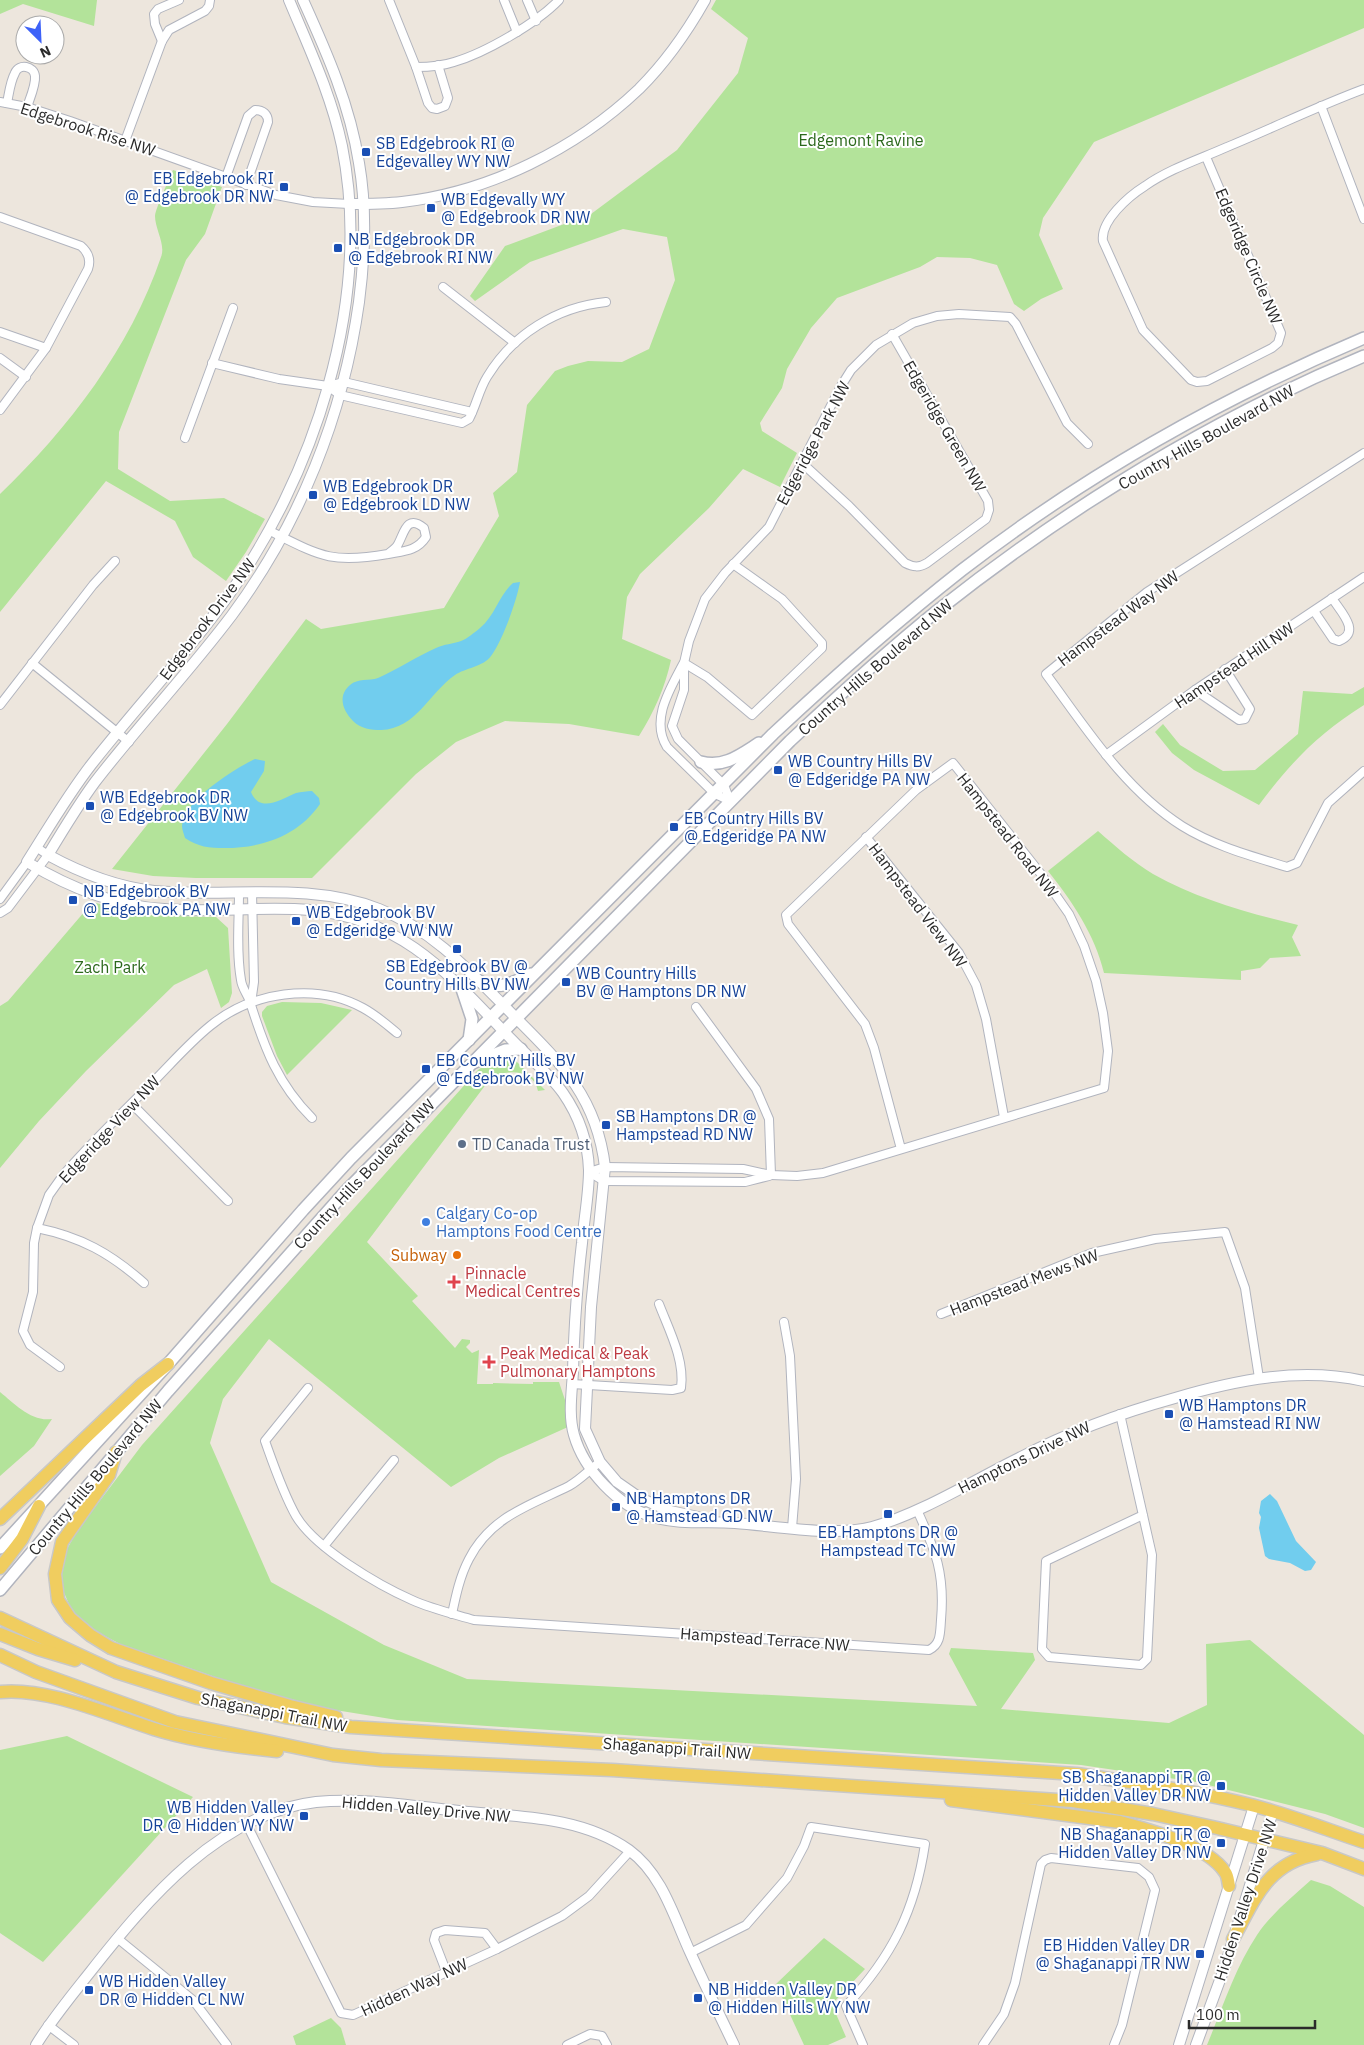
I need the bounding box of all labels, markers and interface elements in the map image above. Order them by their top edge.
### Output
north arrow [15,15,65,65]
text: N [37,42,54,62]
street label: Edgebrook Rise NW [18,98,158,160]
park label: Edgemont Ravine [798,130,924,150]
place label: SB Edgebrook RI @ Edgevalley WY NW [376,133,515,171]
marker: SB Edgebrook RI @ Edgevalley WY NW [360,146,372,158]
place label: EB Edgebrook RI @ Edgebrook DR NW [125,168,274,206]
marker: EB Edgebrook RI @ Edgebrook DR NW [278,181,290,193]
street label: Edgeridge Circle NW [1211,185,1287,327]
place label: WB Edgevally WY @ Edgebrook DR NW [441,189,590,227]
marker: WB Edgevally WY @ Edgebrook DR NW [425,202,437,214]
place label: NB Edgebrook DR @ Edgebrook RI NW [348,229,493,267]
marker: NB Edgebrook DR @ Edgebrook RI NW [332,242,344,254]
street label: Edgeridge Green NW [899,357,991,495]
street label: Edgeridge Park NW [772,378,854,508]
street label: Country Hills Boulevard NW [1114,380,1298,494]
place label: WB Edgebrook DR @ Edgebrook LD NW [323,476,470,514]
marker: WB Edgebrook DR @ Edgebrook LD NW [307,489,319,501]
street label: Edgebrook Drive NW [155,554,259,684]
street label: Hampstead Way NW [1053,566,1183,670]
street label: Country Hills Boulevard NW [794,594,956,740]
street label: Hampstead Hill NW [1170,618,1298,712]
place label: WB Country Hills BV @ Edgeridge PA NW [788,751,933,789]
marker: WB Country Hills BV @ Edgeridge PA NW [772,764,784,776]
street label: Hampstead Road NW [953,769,1063,901]
place label: WB Edgebrook DR @ Edgebrook BV NW [100,787,248,825]
marker: WB Edgebrook DR @ Edgebrook BV NW [84,800,96,812]
place label: EB Country Hills BV @ Edgeridge PA NW [684,808,826,846]
marker: EB Country Hills BV @ Edgeridge PA NW [668,821,680,833]
street label: Hampstead View NW [865,839,971,971]
place label: NB Edgebrook BV @ Edgebrook PA NW [83,881,230,919]
marker: NB Edgebrook BV @ Edgebrook PA NW [67,894,79,906]
place label: WB Edgebrook BV @ Edgeridge VW NW [306,902,453,940]
marker: WB Edgebrook BV @ Edgeridge VW NW [290,915,302,927]
marker: SB Edgebrook BV @ Country Hills BV NW [451,943,463,955]
place label: SB Edgebrook BV @ Country Hills BV NW [384,956,530,994]
park label: Zach Park [74,957,146,977]
place label: WB Country Hills BV @ Hamptons DR NW [576,963,746,1001]
marker: WB Country Hills BV @ Hamptons DR NW [560,976,572,988]
place label: EB Country Hills BV @ Edgebrook BV NW [436,1050,584,1088]
marker: EB Country Hills BV @ Edgebrook BV NW [420,1063,432,1075]
street label: Edgeridge View NW [54,1071,164,1187]
street label: Country Hills Boulevard NW [289,1095,439,1253]
place label: SB Hamptons DR @ Hampstead RD NW [616,1106,757,1144]
marker: SB Hamptons DR @ Hampstead RD NW [600,1119,612,1131]
place label: TD Canada Trust [472,1134,590,1154]
marker: TD Canada Trust [456,1138,468,1150]
place label: Calgary Co-op Hamptons Food Centre [436,1203,602,1241]
marker: Calgary Co-op Hamptons Food Centre [420,1216,432,1228]
street label: Hampstead Mews NW [947,1244,1101,1320]
place label: Subway [391,1245,447,1265]
marker: Subway [451,1249,463,1261]
place label: Pinnacle Medical Centres [465,1263,581,1301]
marker: Pinnacle Medical Centres [447,1275,461,1289]
place label: Peak Medical & Peak Pulmonary Hamptons [500,1343,656,1381]
marker: Peak Medical & Peak Pulmonary Hamptons [482,1355,496,1369]
street label: Country Hills Boulevard NW [24,1395,166,1559]
place label: WB Hamptons DR @ Hamstead RI NW [1179,1395,1320,1433]
marker: WB Hamptons DR @ Hamstead RI NW [1163,1408,1175,1420]
street label: Hamptons Drive NW [955,1416,1093,1498]
place label: NB Hamptons DR @ Hamstead GD NW [626,1488,773,1526]
marker: NB Hamptons DR @ Hamstead GD NW [610,1501,622,1513]
marker: EB Hamptons DR @ Hampstead TC NW [882,1508,894,1520]
place label: EB Hamptons DR @ Hampstead TC NW [818,1522,958,1560]
street label: Hampstead Terrace NW [680,1623,850,1655]
street label: Shaganappi Trail NW [199,1688,349,1736]
street label: Shaganappi Trail NW [602,1733,752,1763]
place label: SB Shaganappi TR @ Hidden Valley DR NW [1058,1767,1211,1805]
marker: SB Shaganappi TR @ Hidden Valley DR NW [1215,1780,1227,1792]
street label: Hidden Valley Drive NW [341,1792,511,1826]
place label: WB Hidden Valley DR @ Hidden WY NW [143,1797,294,1835]
marker: WB Hidden Valley DR @ Hidden WY NW [298,1810,310,1822]
street label: Hidden Valley Drive NW [1209,1817,1281,1983]
place label: NB Shaganappi TR @ Hidden Valley DR NW [1058,1824,1211,1862]
marker: NB Shaganappi TR @ Hidden Valley DR NW [1215,1837,1227,1849]
place label: EB Hidden Valley DR @ Shaganappi TR NW [1035,1935,1190,1973]
marker: EB Hidden Valley DR @ Shaganappi TR NW [1194,1948,1206,1960]
street label: Hidden Way NW [357,1954,471,2020]
place label: WB Hidden Valley DR @ Hidden CL NW [99,1971,245,2009]
place label: NB Hidden Valley DR @ Hidden Hills WY NW [708,1979,870,2017]
marker: WB Hidden Valley DR @ Hidden CL NW [83,1984,95,1996]
marker: NB Hidden Valley DR @ Hidden Hills WY NW [692,1992,704,2004]
scale bar [1189,1998,1315,2030]
text: 100 m [1196,2005,1240,2024]

